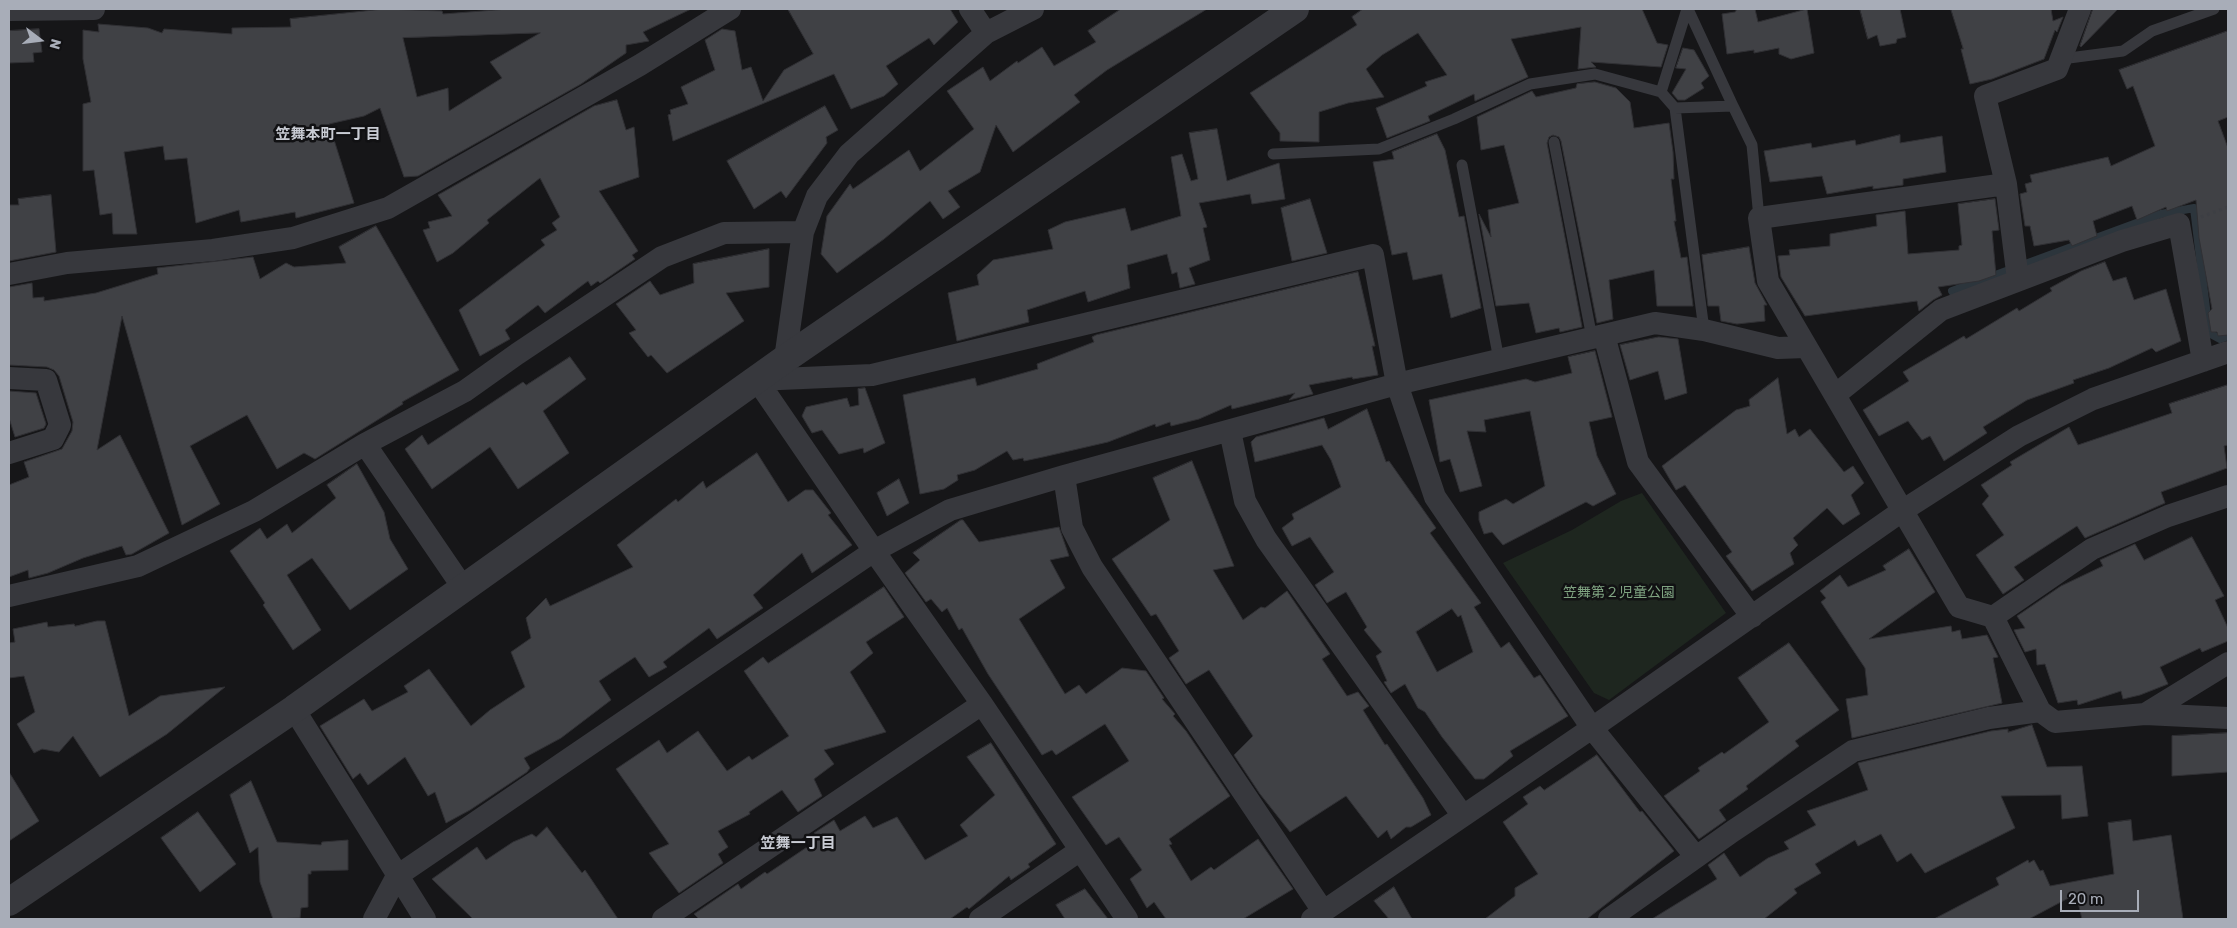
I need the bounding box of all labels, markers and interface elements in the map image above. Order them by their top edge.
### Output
north arrow [15,15,65,65]
text: N [45,37,64,51]
district label: 笠舞本町一丁目 [276,126,380,144]
park label: 笠舞第２児童公園 [1563,585,1675,601]
district label: 笠舞一丁目 [761,835,835,853]
scale bar [2062,880,2141,912]
text: 20 m [2068,890,2103,908]

